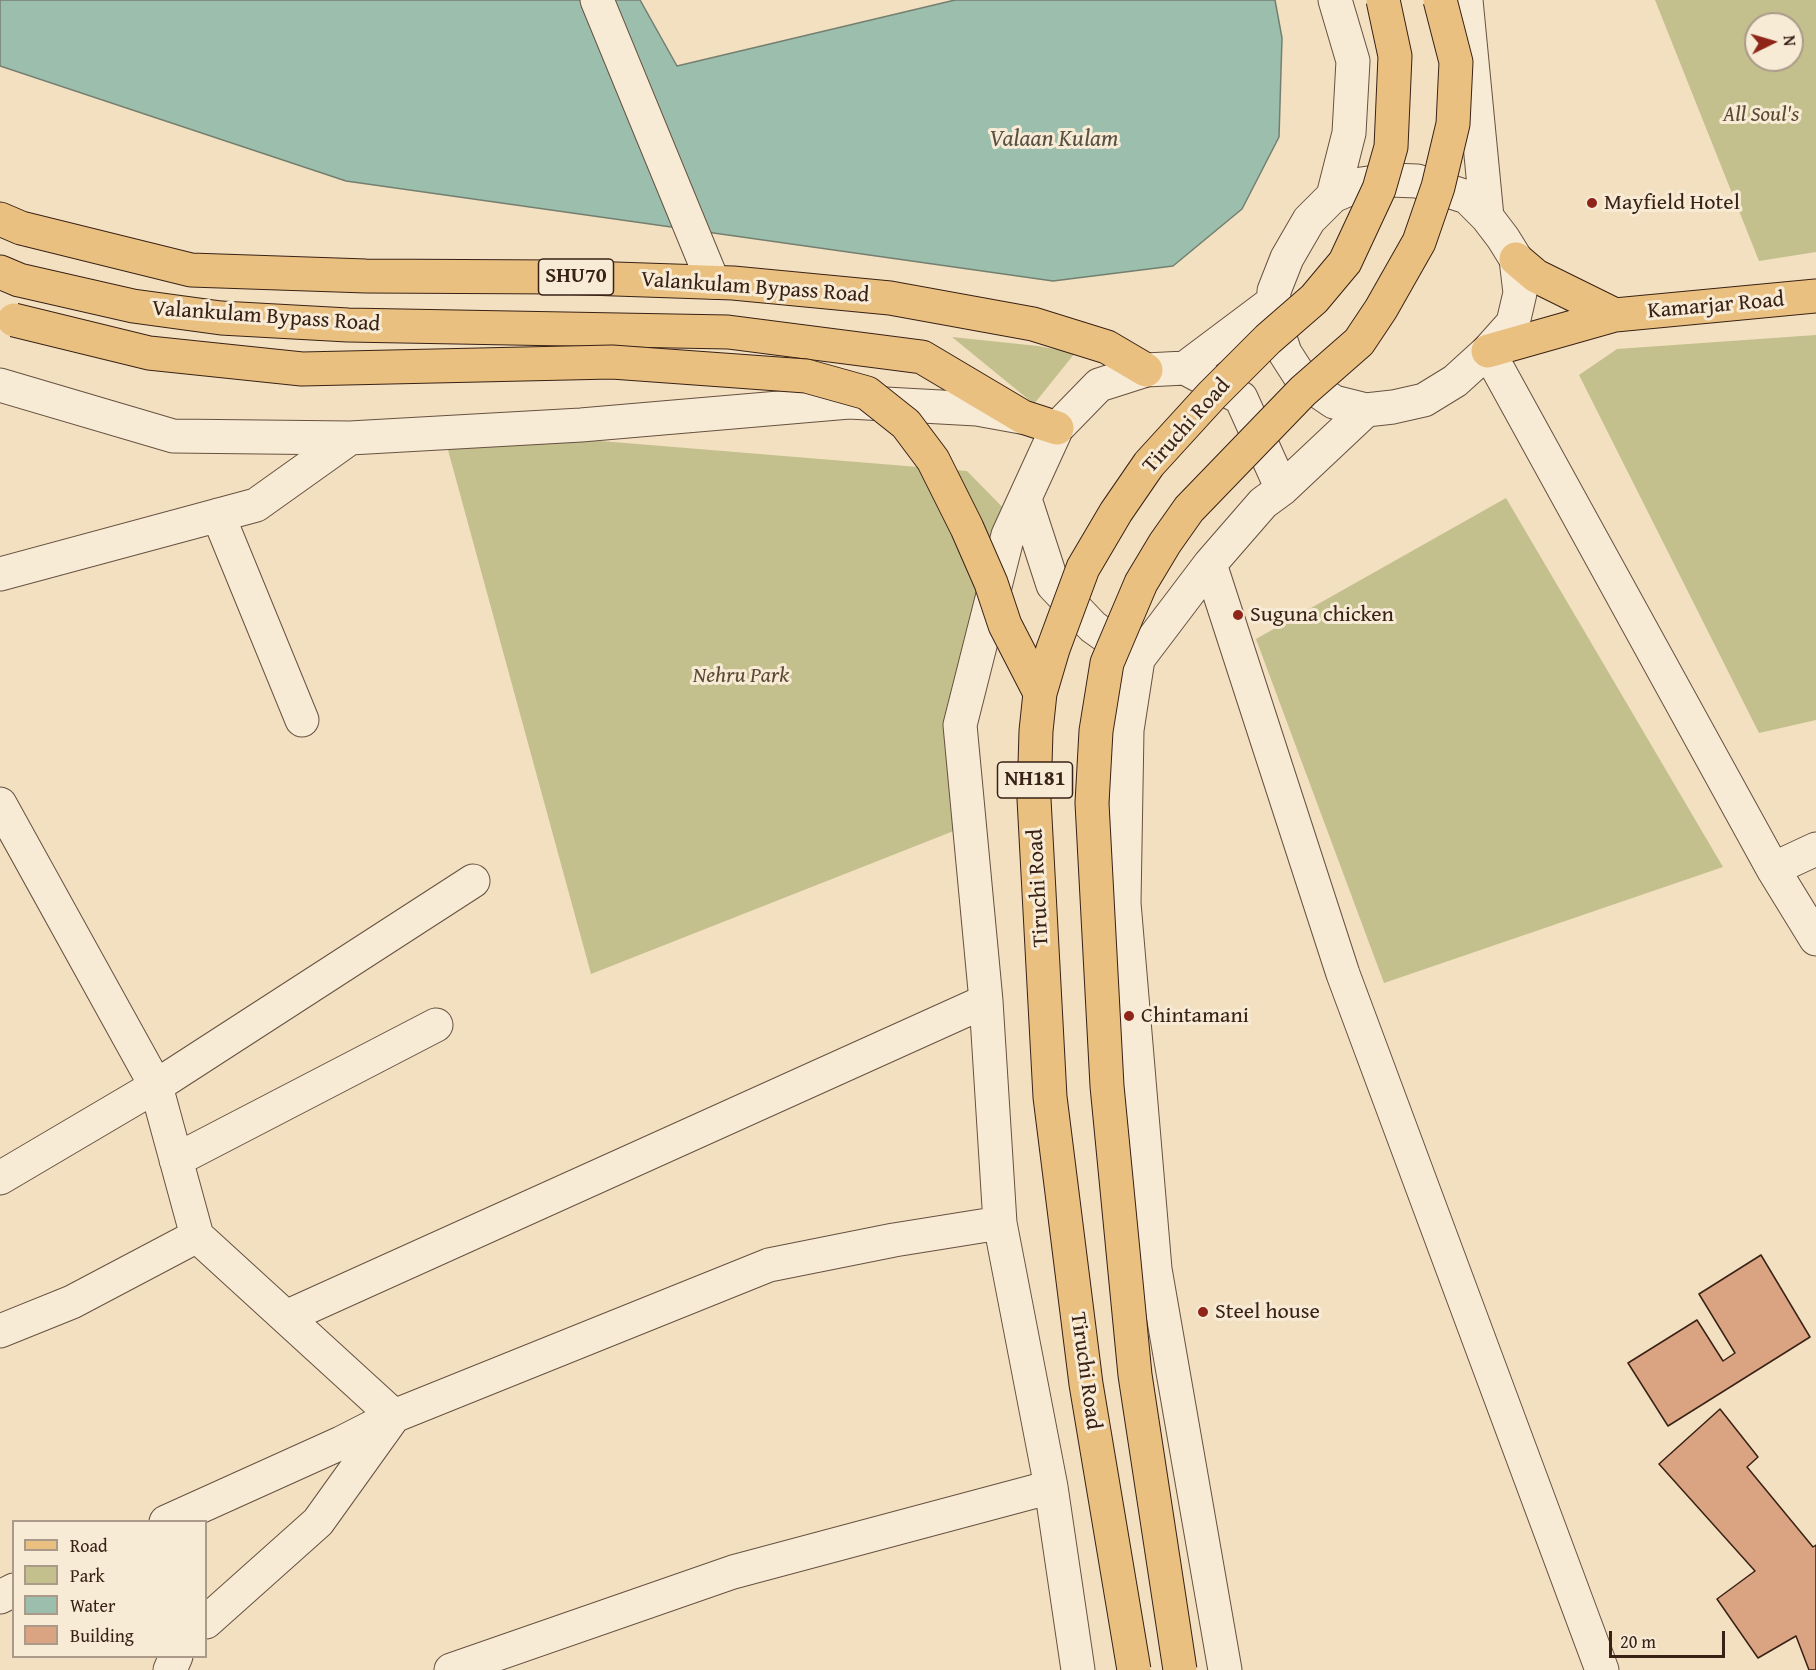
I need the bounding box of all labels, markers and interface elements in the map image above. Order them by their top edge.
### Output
north arrow [1744,12,1804,72]
text: N [1778,34,1802,47]
park label: All Soul's [1723,102,1799,128]
water label: Valaan Kulam [989,126,1119,154]
place label: Mayfield Hotel [1604,190,1740,216]
marker: Mayfield Hotel [1585,196,1599,210]
road number: SHU70 [538,259,614,295]
street label: Valankulam Bypass Road [640,267,870,309]
street label: Kamarjar Road [1647,287,1785,325]
street label: Valankulam Bypass Road [151,296,381,338]
street label: Tiruchi Road [1138,373,1236,479]
place label: Suguna chicken [1250,602,1394,628]
marker: Suguna chicken [1231,608,1245,622]
park label: Nehru Park [693,663,789,689]
road number: NH181 [998,762,1072,798]
street label: Tiruchi Road [1023,828,1055,948]
place label: Chintamani [1141,1003,1249,1029]
marker: Chintamani [1122,1009,1136,1023]
place label: Steel house [1215,1299,1320,1325]
marker: Steel house [1196,1305,1210,1319]
street label: Tiruchi Road [1064,1311,1106,1431]
legend [12,1520,207,1658]
text: Road [70,1532,108,1559]
text: Park [70,1562,105,1589]
text: Water [70,1592,115,1619]
scale bar [1612,1619,1728,1657]
text: Building [70,1622,134,1649]
text: 20 m [1620,1628,1656,1655]

